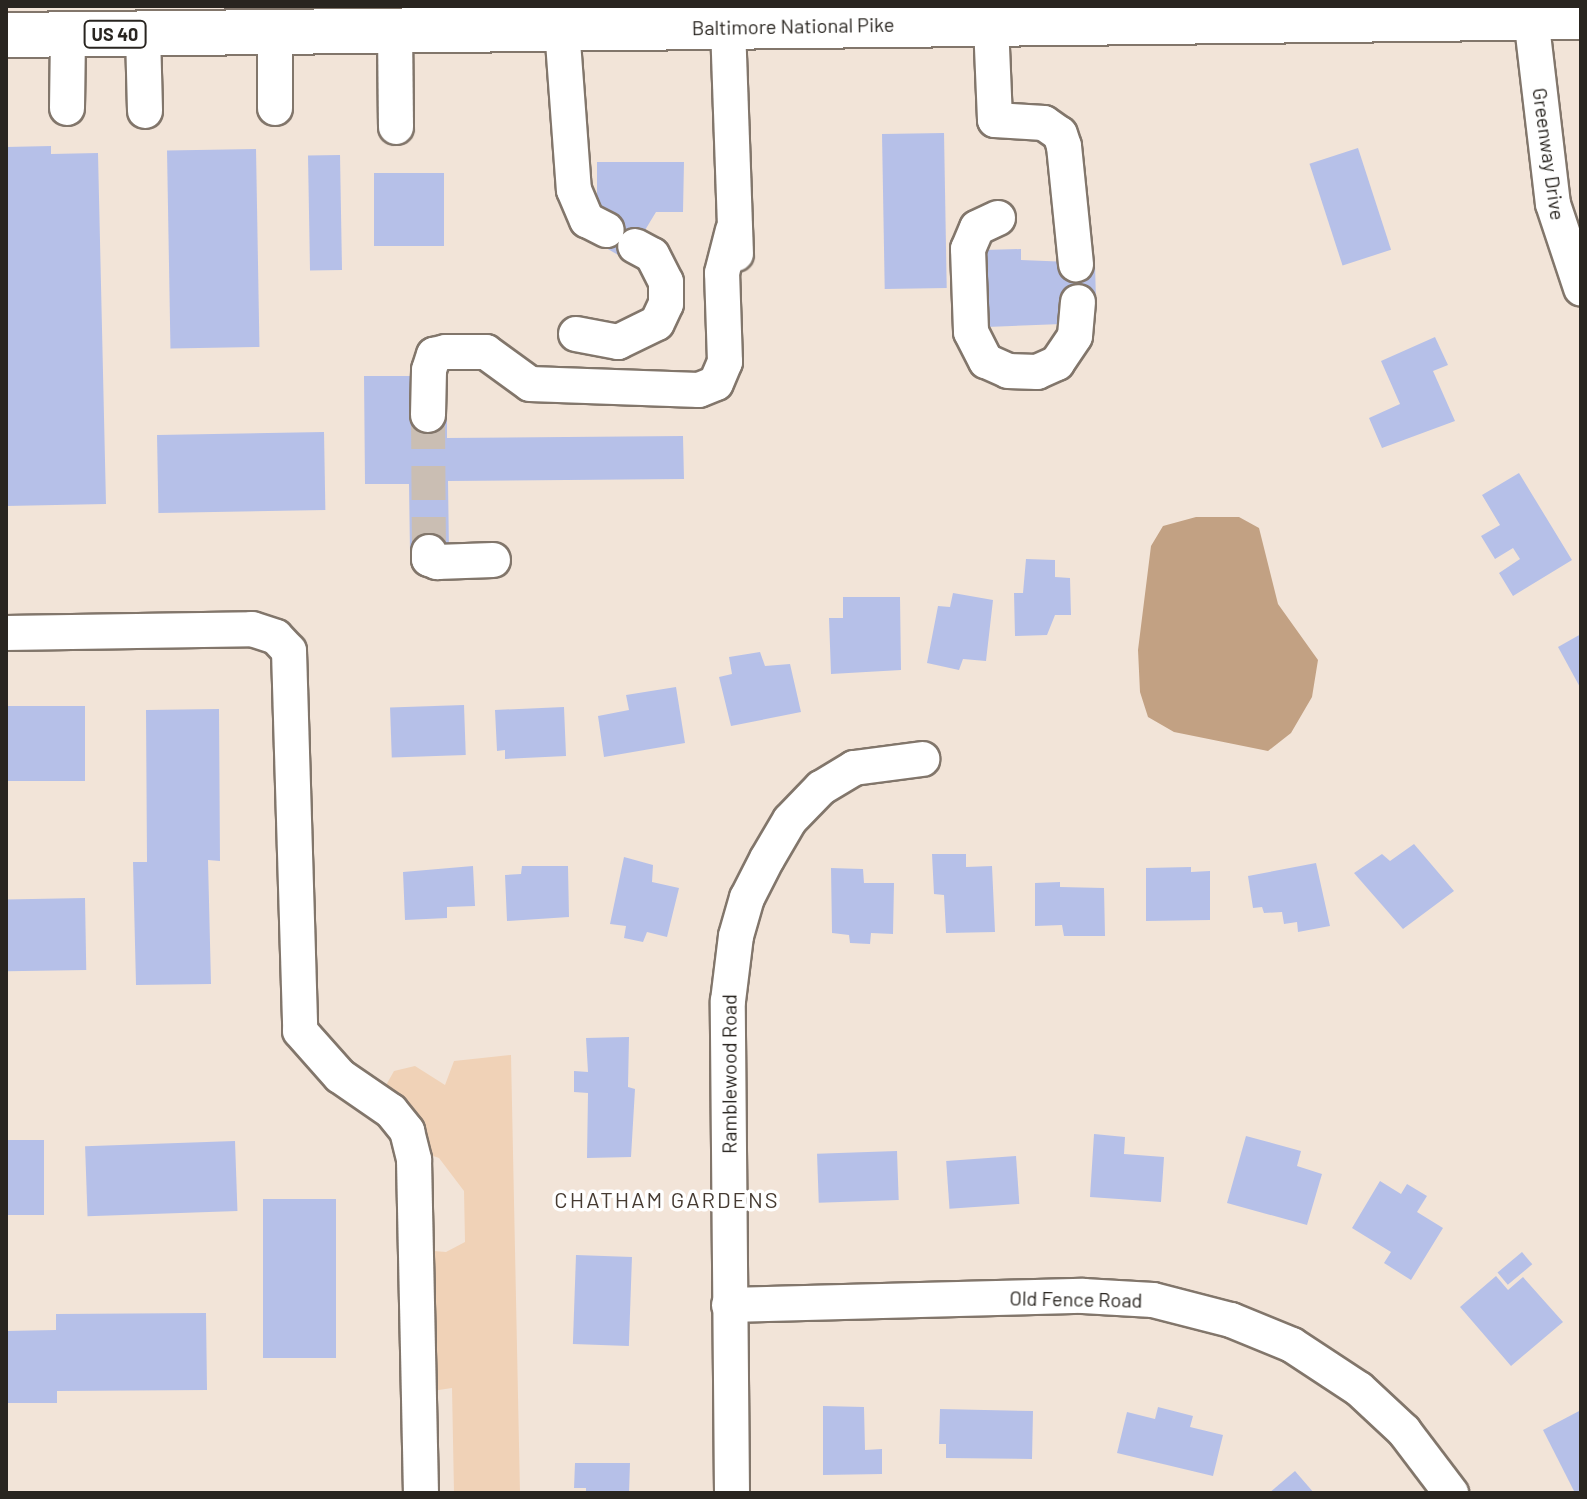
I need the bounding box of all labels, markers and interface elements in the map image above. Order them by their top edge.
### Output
street label: Baltimore National Pike [692,12,894,40]
road number: US 40 [83,20,147,48]
street label: Greenway Drive [1528,86,1570,222]
street label: Ramblewood Road [717,994,741,1154]
district label: CHATHAM GARDENS [554,1187,780,1213]
street label: Old Fence Road [1009,1286,1143,1312]

